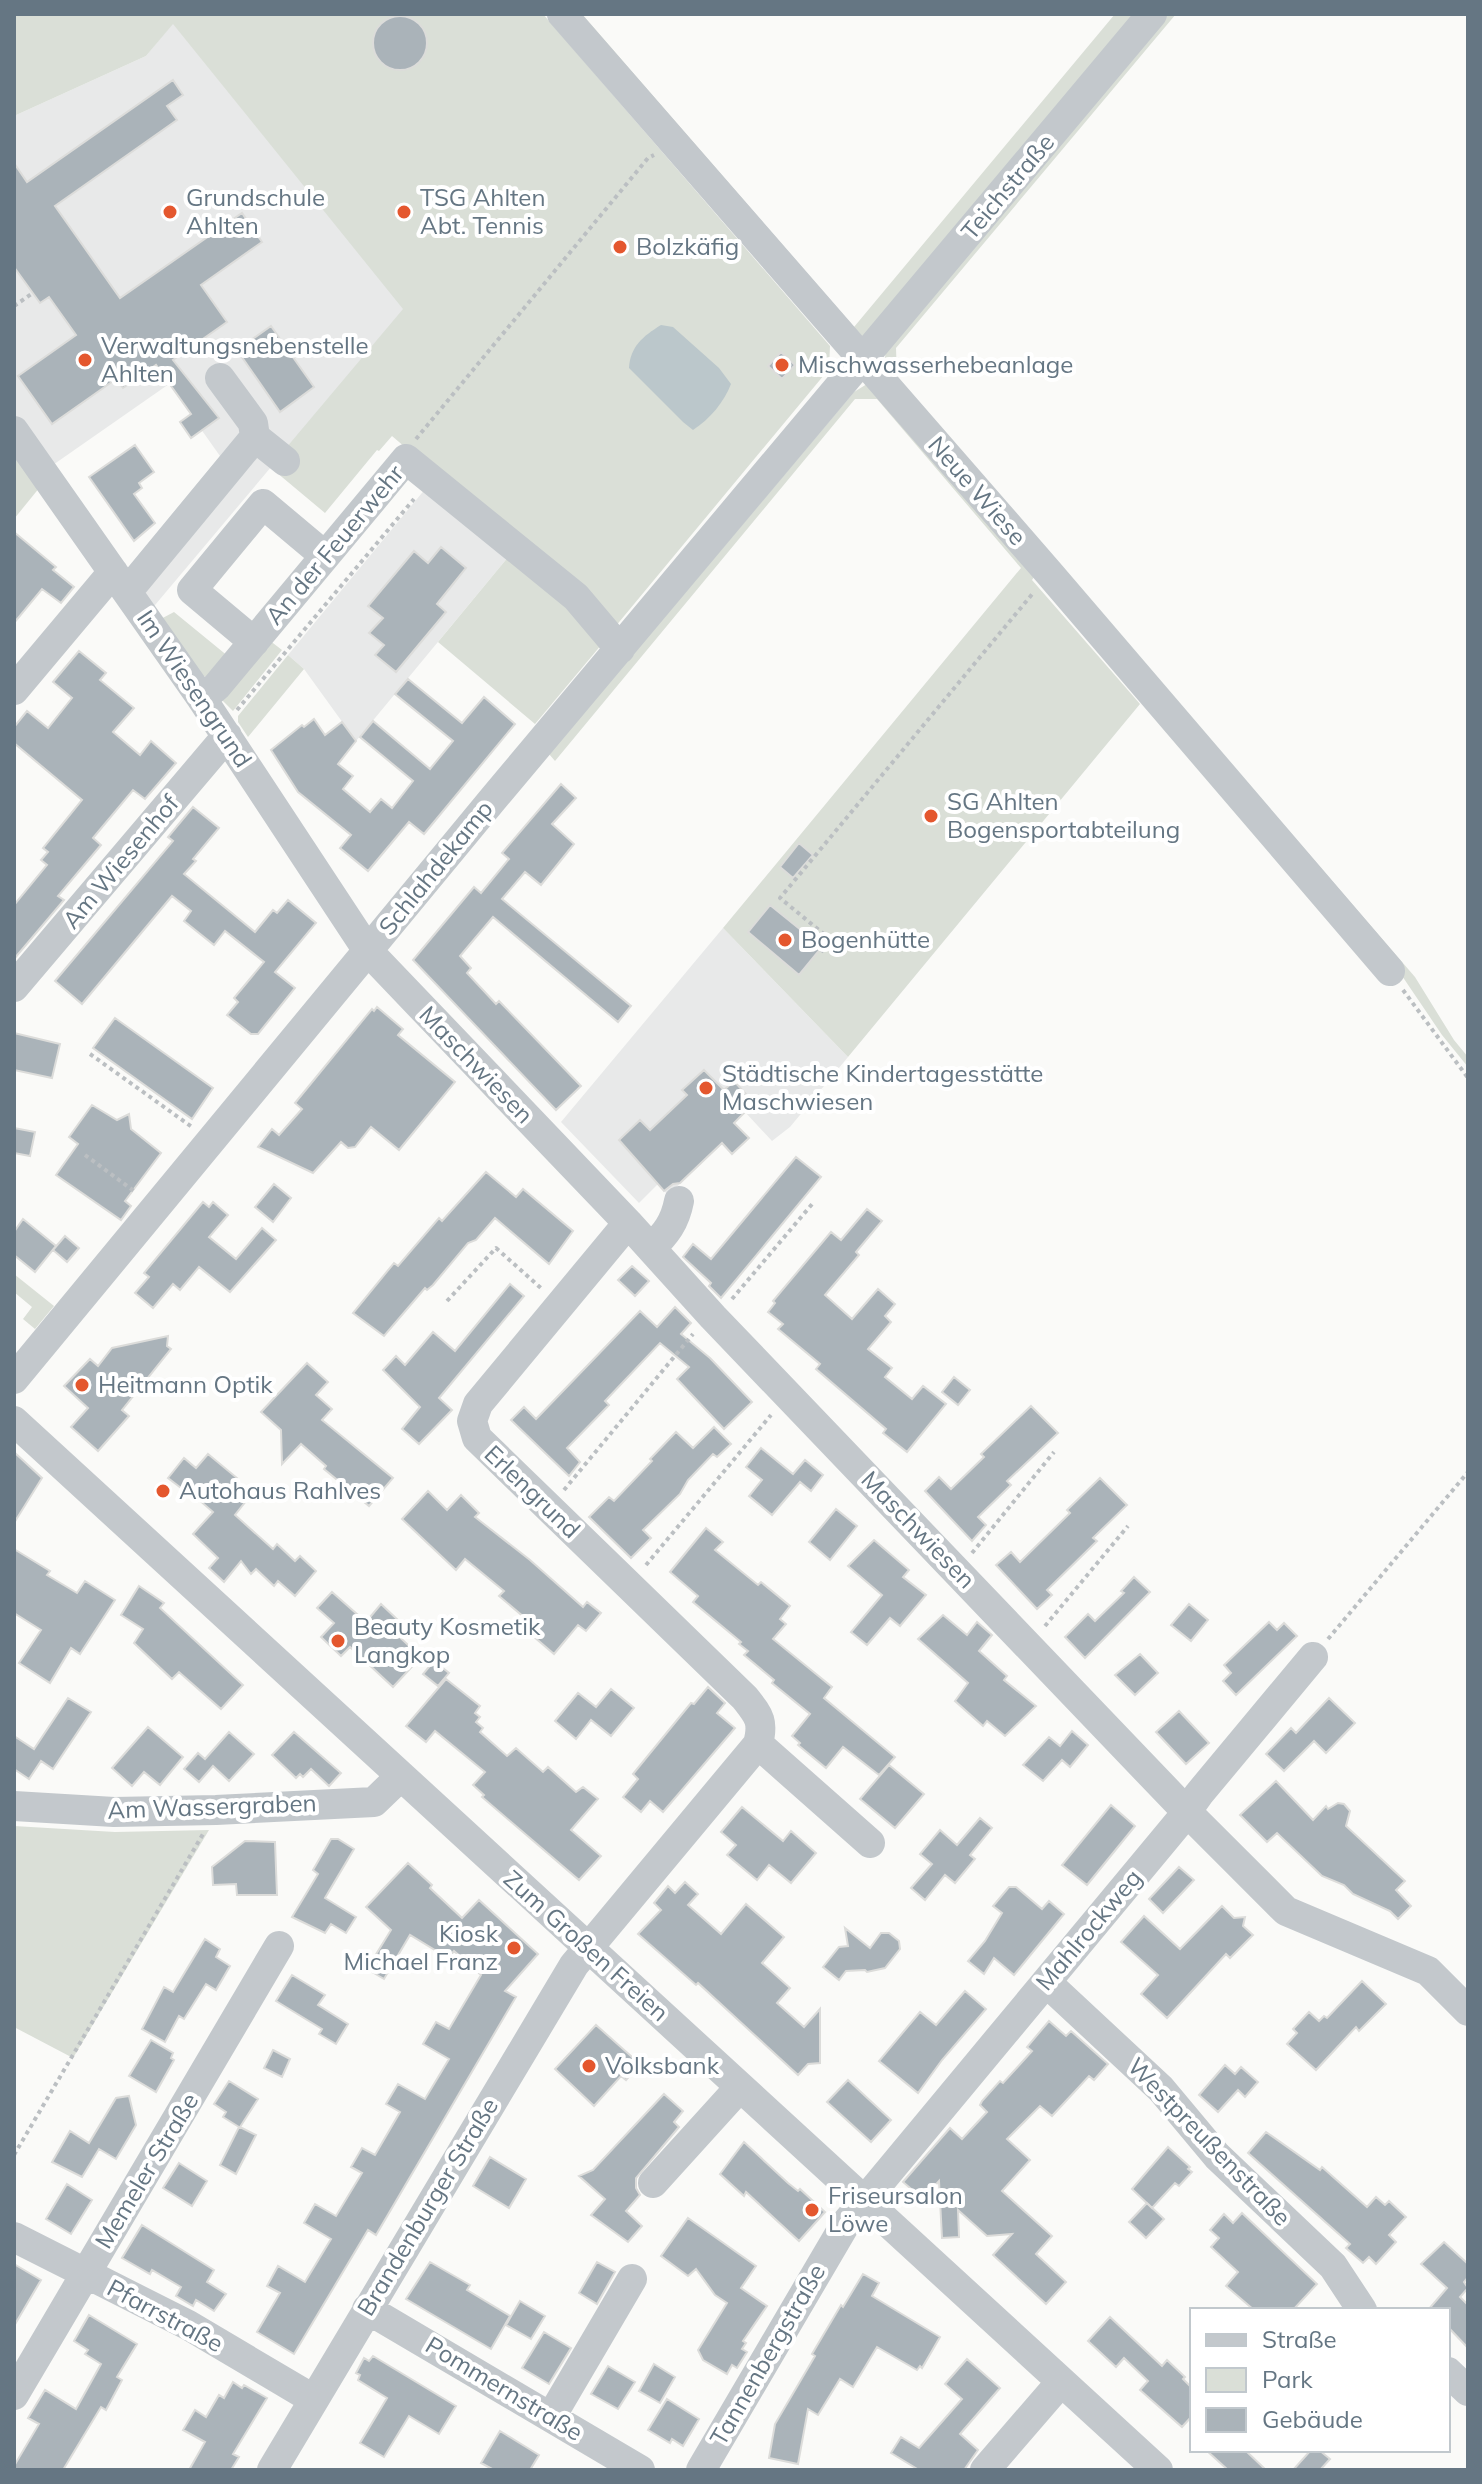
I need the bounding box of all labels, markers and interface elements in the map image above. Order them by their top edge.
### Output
street label: Teichstraße [954,127,1060,245]
place label: Grundschule Ahlten [186,182,325,240]
place label: TSG Ahlten Abt. Tennis [420,182,546,240]
marker: Grundschule Ahlten [161,203,179,221]
marker: TSG Ahlten Abt. Tennis [395,203,413,221]
place label: Bolzkäfig [636,231,739,261]
marker: Bolzkäfig [611,238,629,256]
place label: Verwaltungsnebenstelle Ahlten [101,330,369,388]
place label: Mischwasserhebeanlage [798,349,1073,379]
marker: Verwaltungsnebenstelle Ahlten [76,351,94,369]
marker: Mischwasserhebeanlage [773,356,791,374]
street label: Neue Wiese [922,430,1033,551]
street label: An der Feuerwehr [259,458,410,630]
street label: Im Wiesengrund [131,604,259,773]
place label: SG Ahlten Bogensportabteilung [947,786,1180,844]
street label: Am Wiesenhof [56,788,185,934]
street label: Schlahdekamp [372,794,499,941]
marker: SG Ahlten Bogensportabteilung [922,807,940,825]
place label: Bogenhütte [801,924,930,954]
marker: Bogenhütte [776,931,794,949]
street label: Maschwiesen [413,999,540,1129]
place label: Städtische Kindertagesstätte Maschwiesen [722,1058,1043,1116]
marker: Städtische Kindertagesstätte Maschwiesen [697,1079,715,1097]
place label: Heitmann Optik [98,1369,273,1399]
marker: Heitmann Optik [73,1376,91,1394]
street label: Erlengrund [479,1438,587,1544]
street label: Maschwiesen [855,1464,982,1594]
place label: Autohaus Rahlves [179,1475,381,1505]
marker: Autohaus Rahlves [154,1482,172,1500]
place label: Beauty Kosmetik Langkop [354,1611,541,1669]
marker: Beauty Kosmetik Langkop [329,1632,347,1650]
street label: Am Wassergraben [107,1787,317,1825]
street label: Zum Großen Freien [498,1863,675,2027]
street label: Mahlrockweg [1029,1863,1148,1996]
place label: Kiosk Michael Franz [344,1918,499,1976]
marker: Kiosk Michael Franz [505,1939,523,1957]
place label: Volksbank [605,2050,720,2080]
street label: Westpreußenstraße [1122,2051,1298,2232]
marker: Volksbank [580,2057,598,2075]
street label: Memeler Straße [88,2087,204,2254]
street label: Brandenburger Straße [350,2092,504,2321]
place label: Friseursalon Löwe [828,2180,963,2238]
marker: Friseursalon Löwe [803,2201,821,2219]
street label: Tannenbergstraße [703,2259,831,2450]
street label: Pfarrstraße [102,2272,228,2358]
legend [1190,2308,1450,2452]
text: Straße [1262,2324,1337,2354]
street label: Pommernstraße [420,2329,589,2447]
text: Park [1262,2364,1313,2394]
text: Gebäude [1262,2404,1363,2434]

